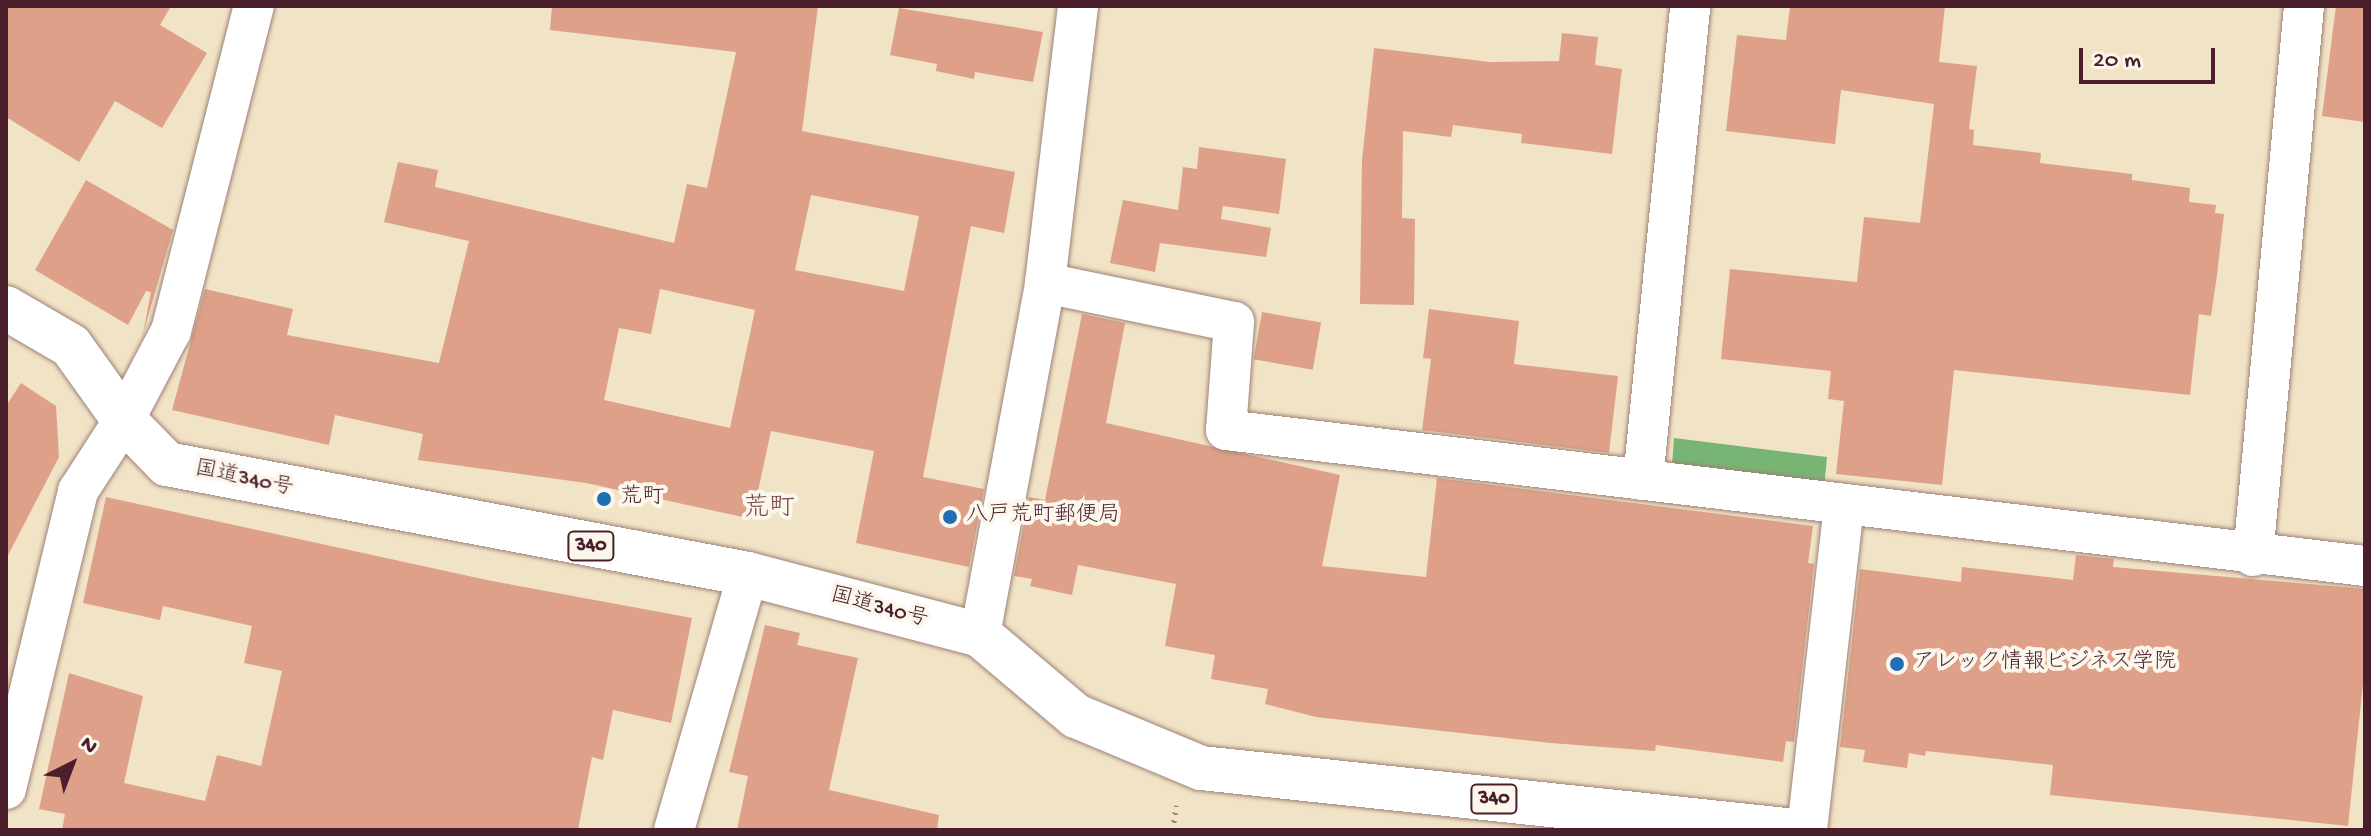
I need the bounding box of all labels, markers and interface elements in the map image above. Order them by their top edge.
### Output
scale bar [2083,32,2219,82]
text: 20 m [2093,47,2141,76]
street label: 国道340号 [192,457,296,503]
place label: 荒町 [620,486,664,512]
marker: 荒町 [595,490,613,508]
district label: 荒町 [743,494,795,526]
place label: 八戸荒町郵便局 [966,504,1120,530]
marker: 八戸荒町郵便局 [941,508,959,526]
road number: 340 [567,530,615,562]
street label: 国道340号 [827,583,931,635]
place label: アレック情報ビジネス学院 [1913,651,2177,677]
marker: アレック情報ビジネス学院 [1888,655,1906,673]
north arrow [32,724,112,804]
text: N [74,732,102,761]
road number: 340 [1470,783,1518,815]

